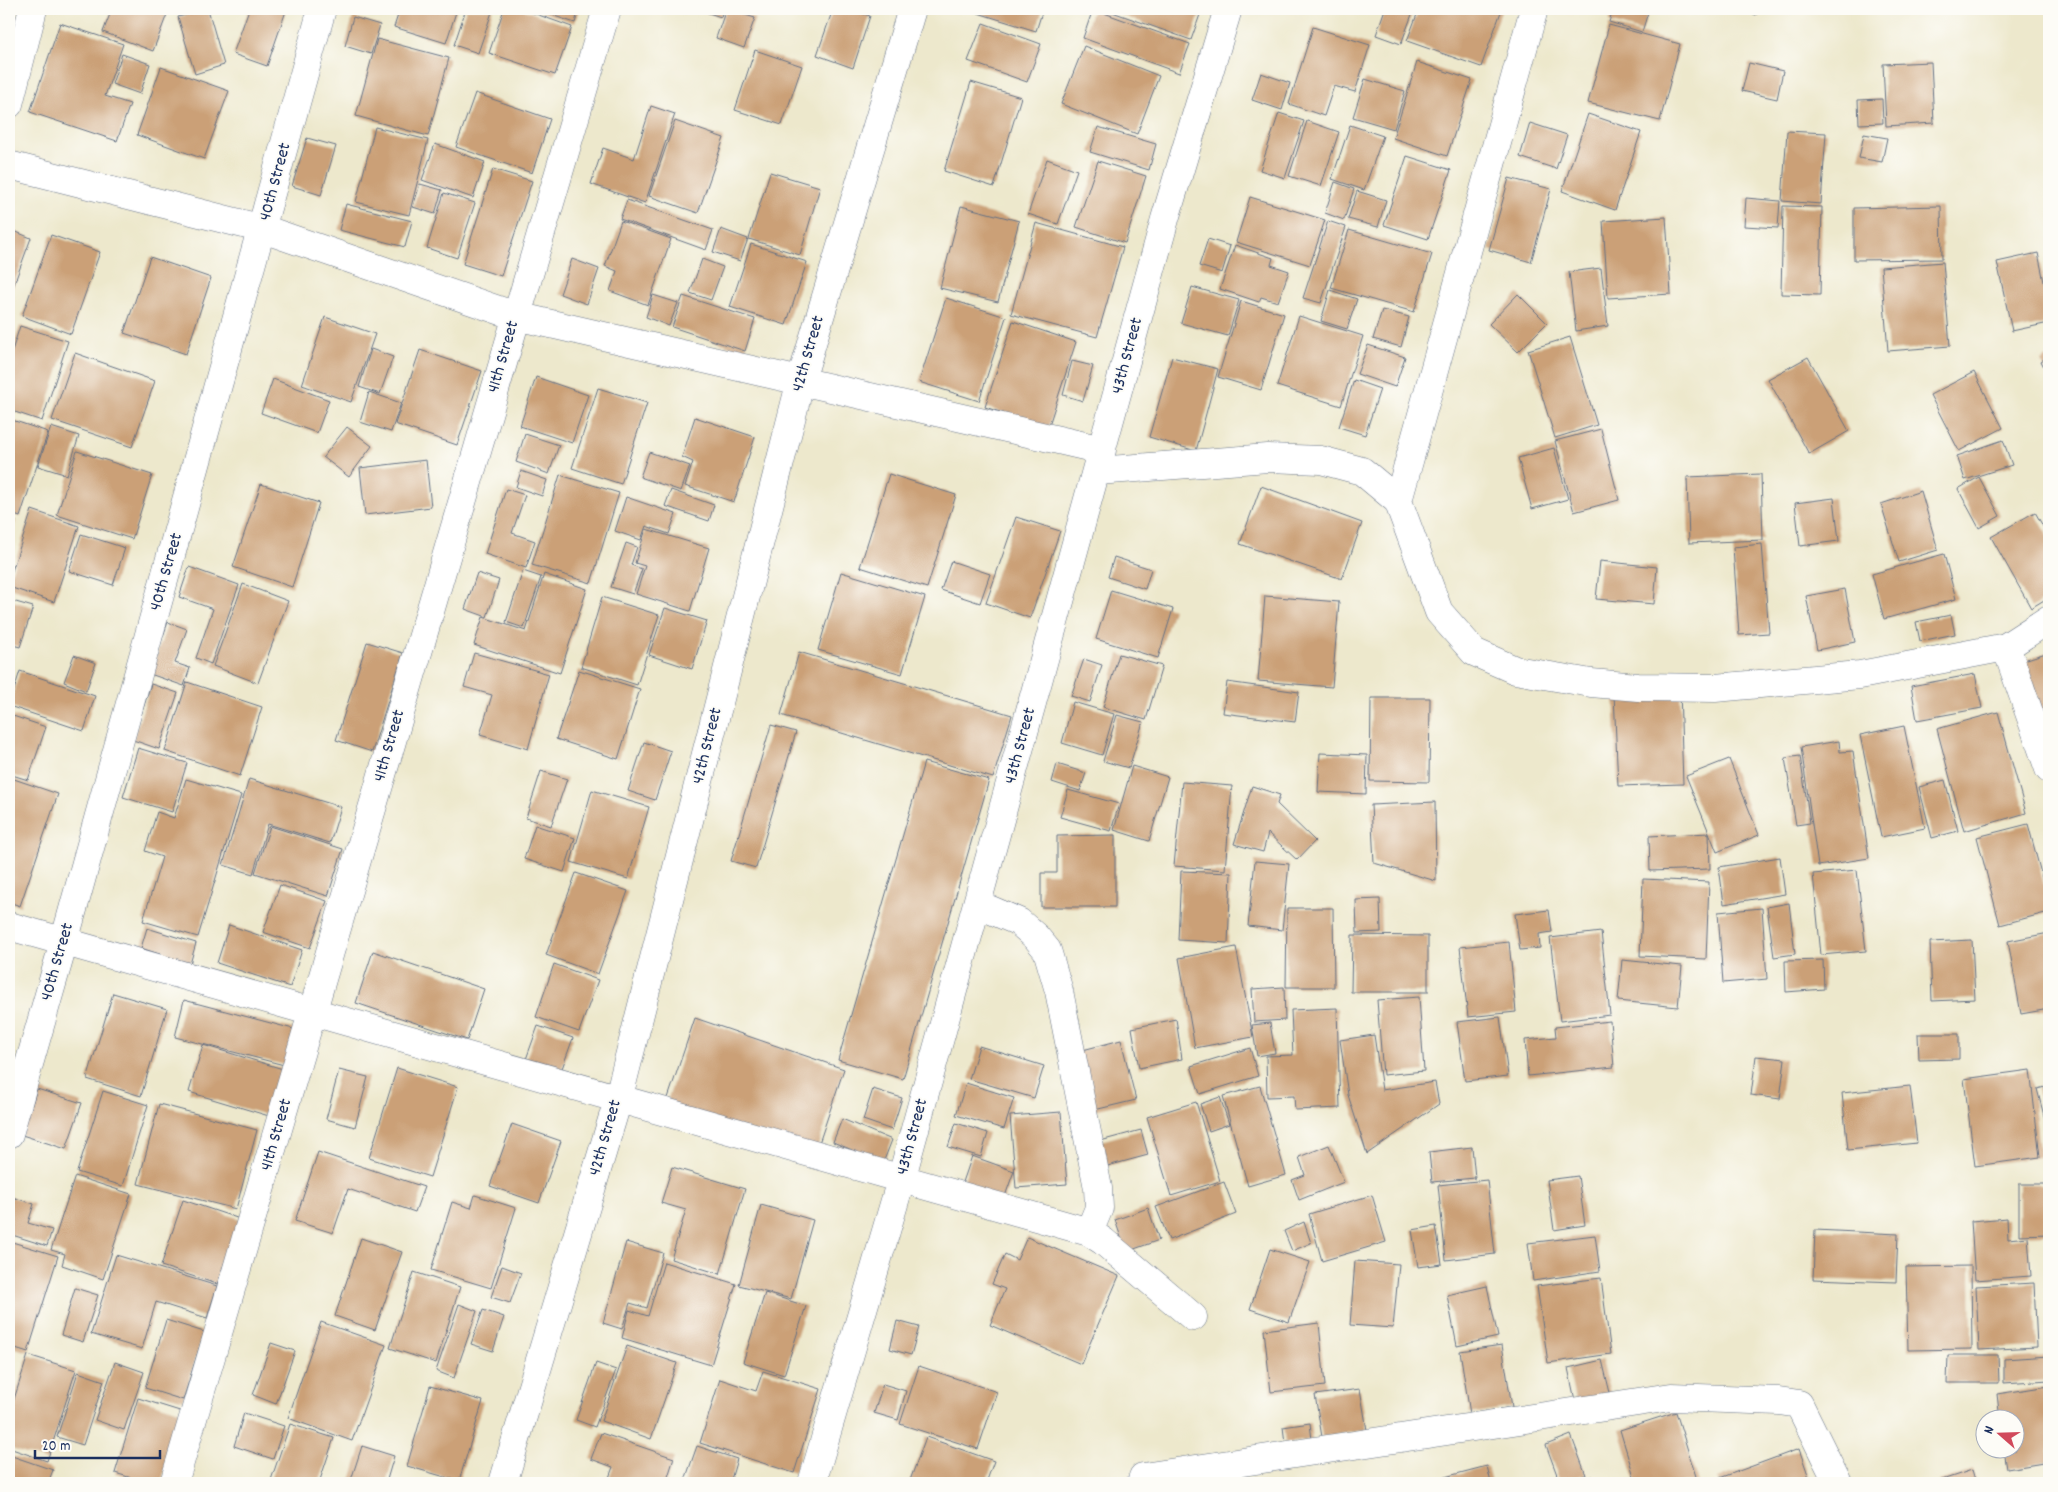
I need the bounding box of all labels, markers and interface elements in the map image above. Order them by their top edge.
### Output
street label: 40th Street [254,140,299,224]
street label: 42th Street [786,313,832,395]
street label: 43th Street [1106,315,1150,397]
street label: 41th Street [482,318,526,396]
street label: 40th Street [144,530,190,614]
street label: 42th Street [686,705,730,787]
street label: 43th Street [999,705,1043,787]
street label: 41th Street [368,707,412,785]
street label: 40th Street [35,920,81,1004]
street label: 41th Street [255,1096,299,1174]
street label: 43th Street [891,1096,935,1178]
street label: 42th Street [583,1097,629,1179]
north arrow [1976,1410,2026,1460]
text: N [1979,1423,2000,1437]
scale bar [35,1427,160,1459]
text: 20 m [42,1436,70,1458]

